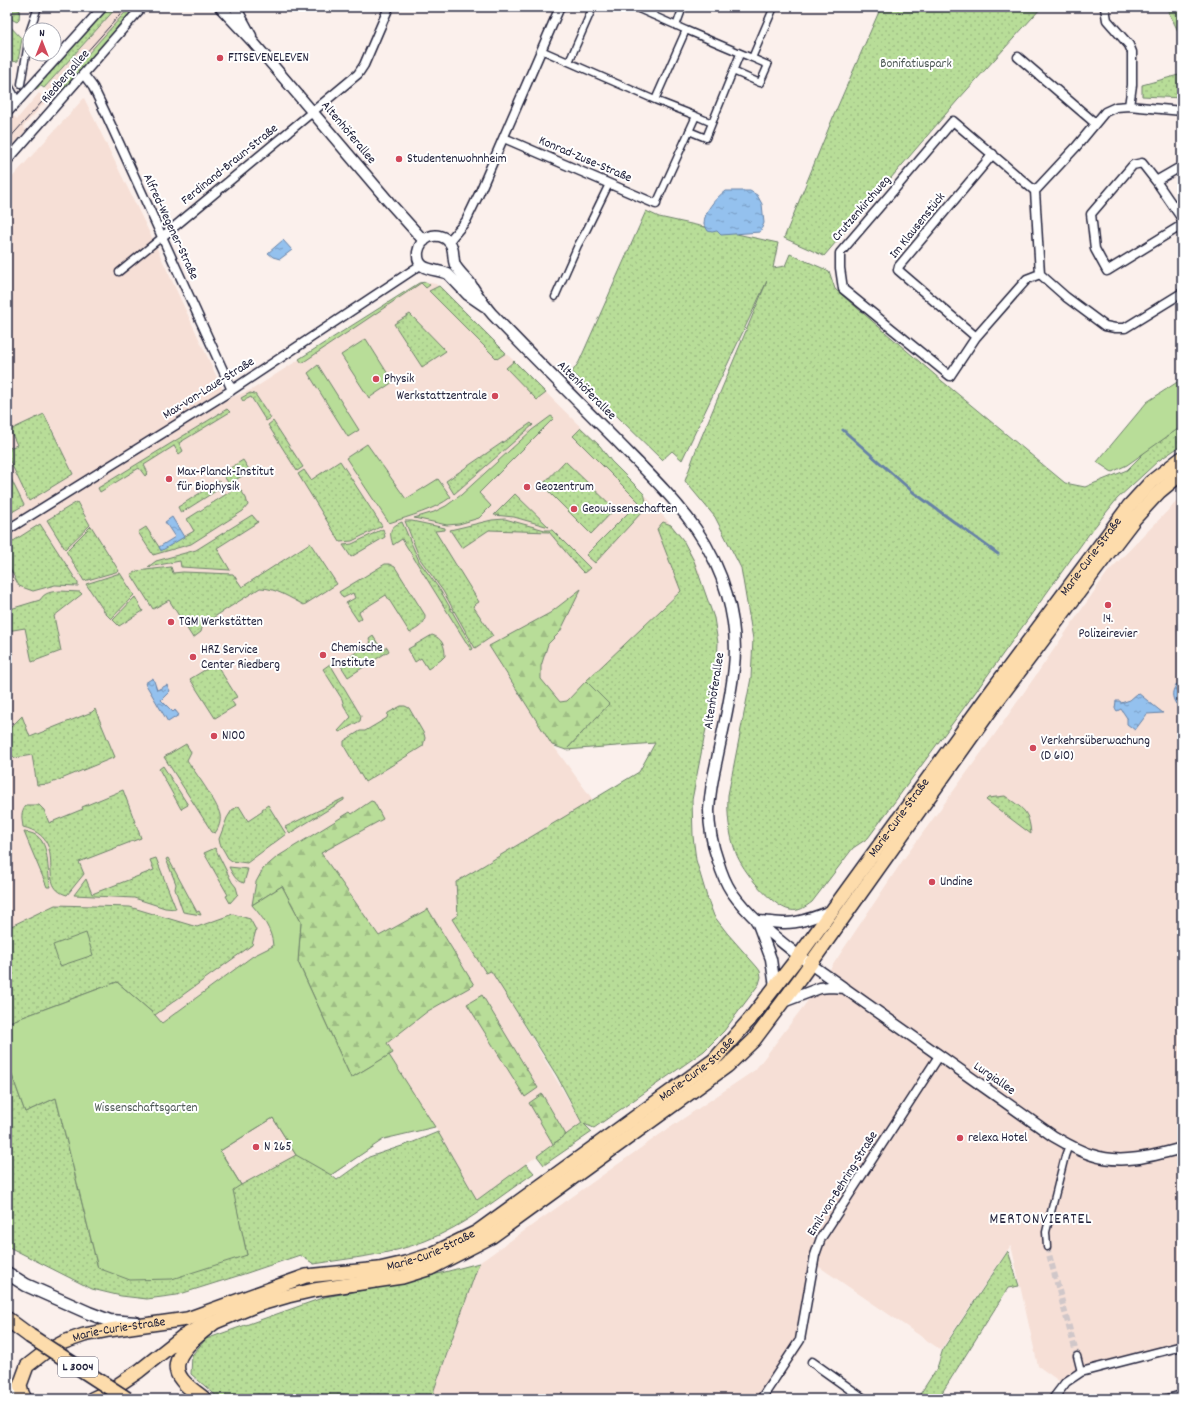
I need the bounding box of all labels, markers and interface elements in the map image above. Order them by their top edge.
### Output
north arrow [22,22,62,62]
text: N [39,26,45,42]
street label: Riedbergallee [37,46,95,108]
place label: FITSEVENELEVEN [228,49,309,68]
marker: FITSEVENELEVEN [215,53,225,63]
park label: Bonifatiuspark [880,55,952,74]
street label: Altenhöferallee [316,97,380,169]
street label: Ferdinand-Braun-Straße [177,120,283,210]
street label: Konrad-Zuse-Straße [535,132,635,188]
place label: Studentenwohnheim [407,150,507,169]
marker: Studentenwohnheim [394,154,404,164]
street label: Alfred-Wegener-Straße [137,171,203,283]
street label: Crutzenkirchweg [828,172,896,246]
street label: Im Klausenstück [885,189,951,263]
street label: Max-von-Laue-Straße [159,353,259,425]
street label: Altenhöferallee [552,357,620,425]
place label: Physik [384,370,414,389]
marker: Physik [371,374,381,384]
place label: Werkstattzentrale [397,387,487,406]
marker: Werkstattzentrale [490,391,500,401]
place label: Max-Planck-Institut für Biophysik [177,463,274,497]
marker: Max-Planck-Institut für Biophysik [164,474,174,484]
place label: Geozentrum [535,478,594,497]
marker: Geozentrum [522,482,532,492]
place label: Geowissenschaften [582,500,677,519]
marker: Geowissenschaften [569,504,579,514]
street label: Marie-Curie-Straße [1056,513,1127,600]
marker: 14. Polizeirevier [1103,600,1113,610]
place label: 14. Polizeirevier [1078,610,1138,644]
place label: TGM Werkstätten [179,613,263,632]
marker: TGM Werkstätten [166,617,176,627]
place label: Chemische Institute [331,639,383,673]
place label: HRZ Service Center Riedberg [201,641,280,675]
marker: Chemische Institute [318,650,328,660]
street label: Altenhöferallee [700,651,730,731]
marker: HRZ Service Center Riedberg [188,652,198,662]
place label: N100 [222,727,245,746]
marker: N100 [209,731,219,741]
place label: Verkehrsüberwachung (D 610) [1041,732,1150,766]
marker: Verkehrsüberwachung (D 610) [1028,743,1038,753]
street label: Marie-Curie-Straße [864,774,935,861]
place label: Undine [940,873,973,892]
marker: Undine [927,877,937,887]
street label: Marie-Curie-Straße [655,1032,740,1106]
street label: Lurgiallee [969,1058,1019,1101]
park label: Wissenschaftsgarten [94,1099,198,1118]
street label: Emil-von-Behring-Straße [803,1127,883,1240]
place label: relexa Hotel [968,1129,1027,1148]
marker: relexa Hotel [955,1133,965,1143]
place label: N 265 [264,1138,291,1157]
marker: N 265 [251,1142,261,1152]
district label: MERTONVIERTEL [990,1209,1092,1231]
street label: Marie-Curie-Straße [385,1225,479,1276]
street label: Marie-Curie-Straße [70,1313,167,1348]
road number: L 3004 [58,1357,98,1377]

